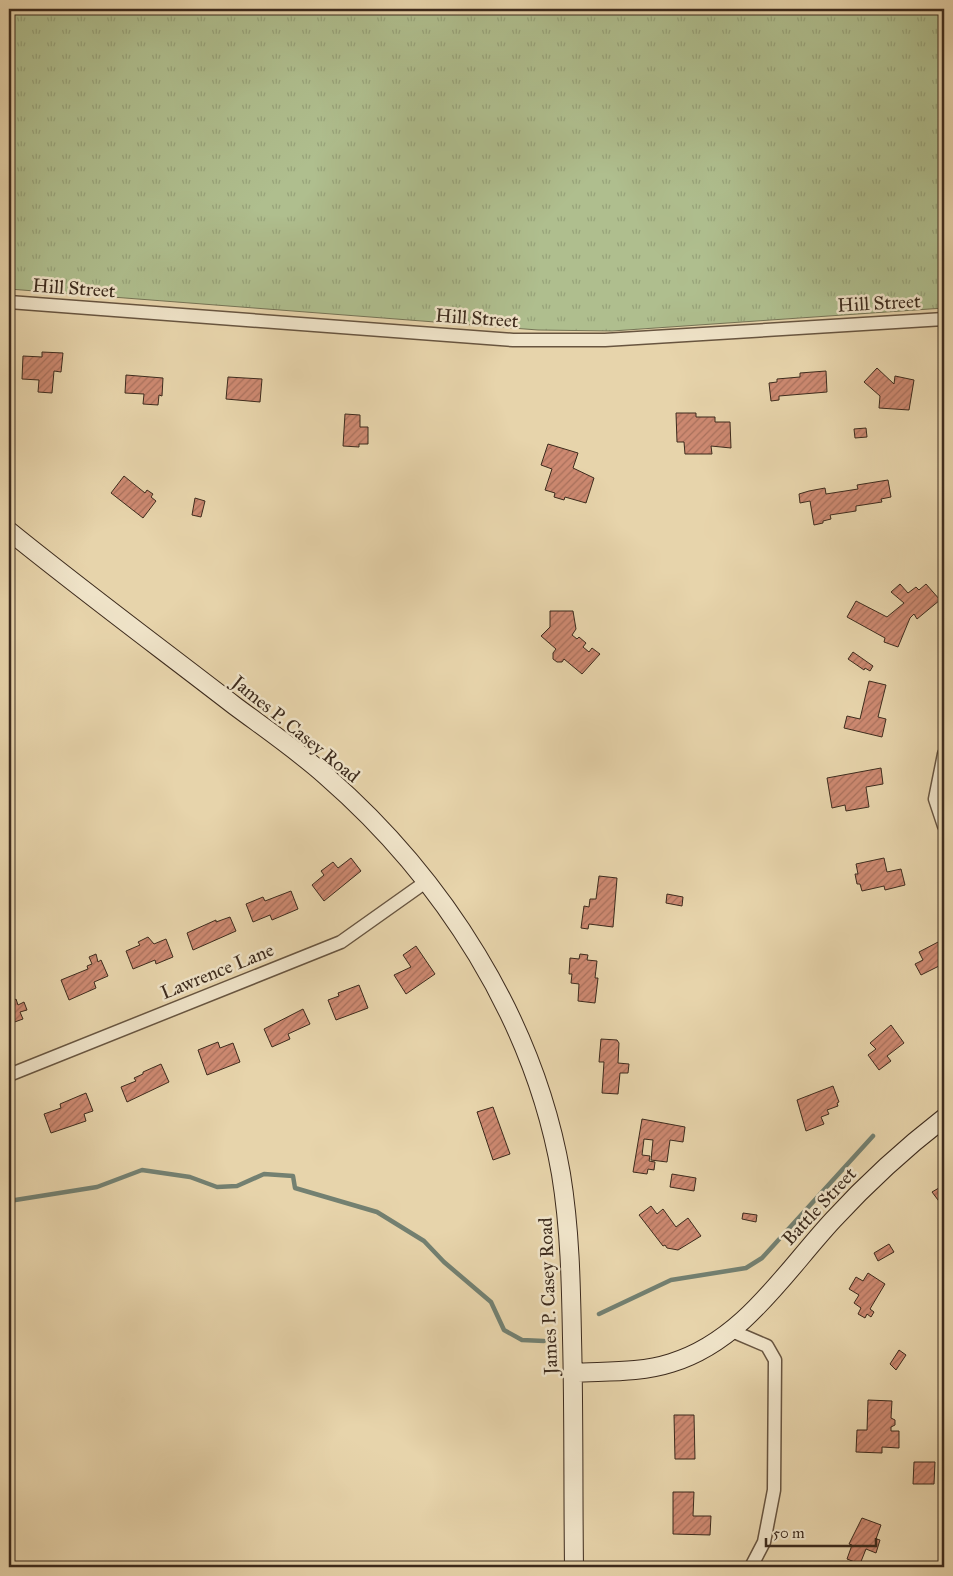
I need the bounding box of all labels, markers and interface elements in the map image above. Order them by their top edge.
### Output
street label: Hill Street [32,274,117,302]
street label: Hill Street [837,289,921,317]
street label: Hill Street [435,304,520,332]
street label: James P. Casey Road [225,669,365,789]
street label: Lawrence Lane [157,938,277,1004]
street label: Battle Street [777,1162,861,1250]
street label: James P. Casey Road [534,1216,563,1377]
scale bar [766,1516,876,1548]
text: 50 m [773,1524,805,1542]

